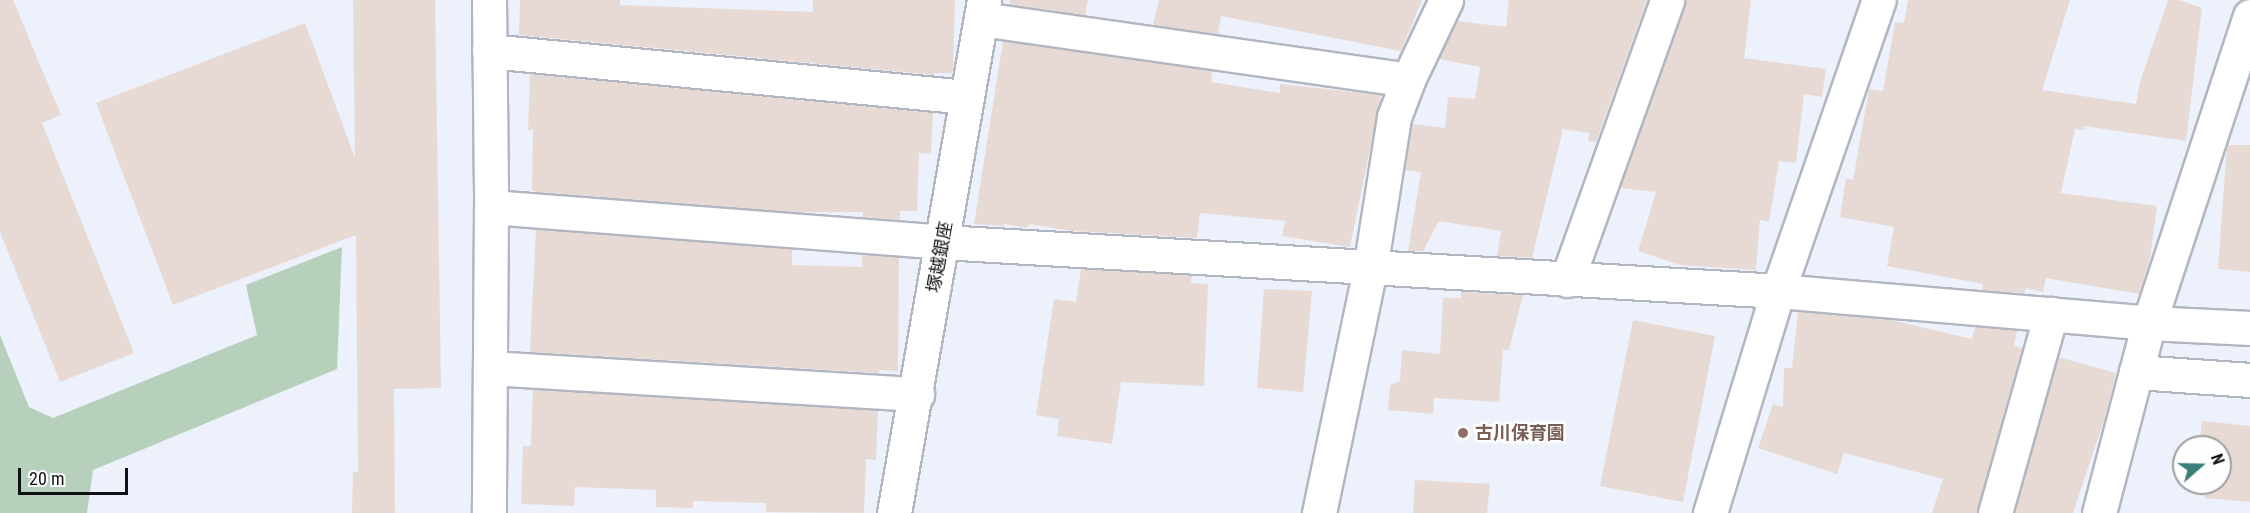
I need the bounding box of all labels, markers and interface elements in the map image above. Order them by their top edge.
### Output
street label: 塚越銀座 [923,220,957,294]
place label: 古川保育園 [1475,422,1565,444]
marker: 古川保育園 [1456,426,1470,440]
north arrow [2172,435,2232,495]
text: N [2207,451,2228,467]
scale bar [21,456,130,494]
text: 20 m [29,468,64,489]

